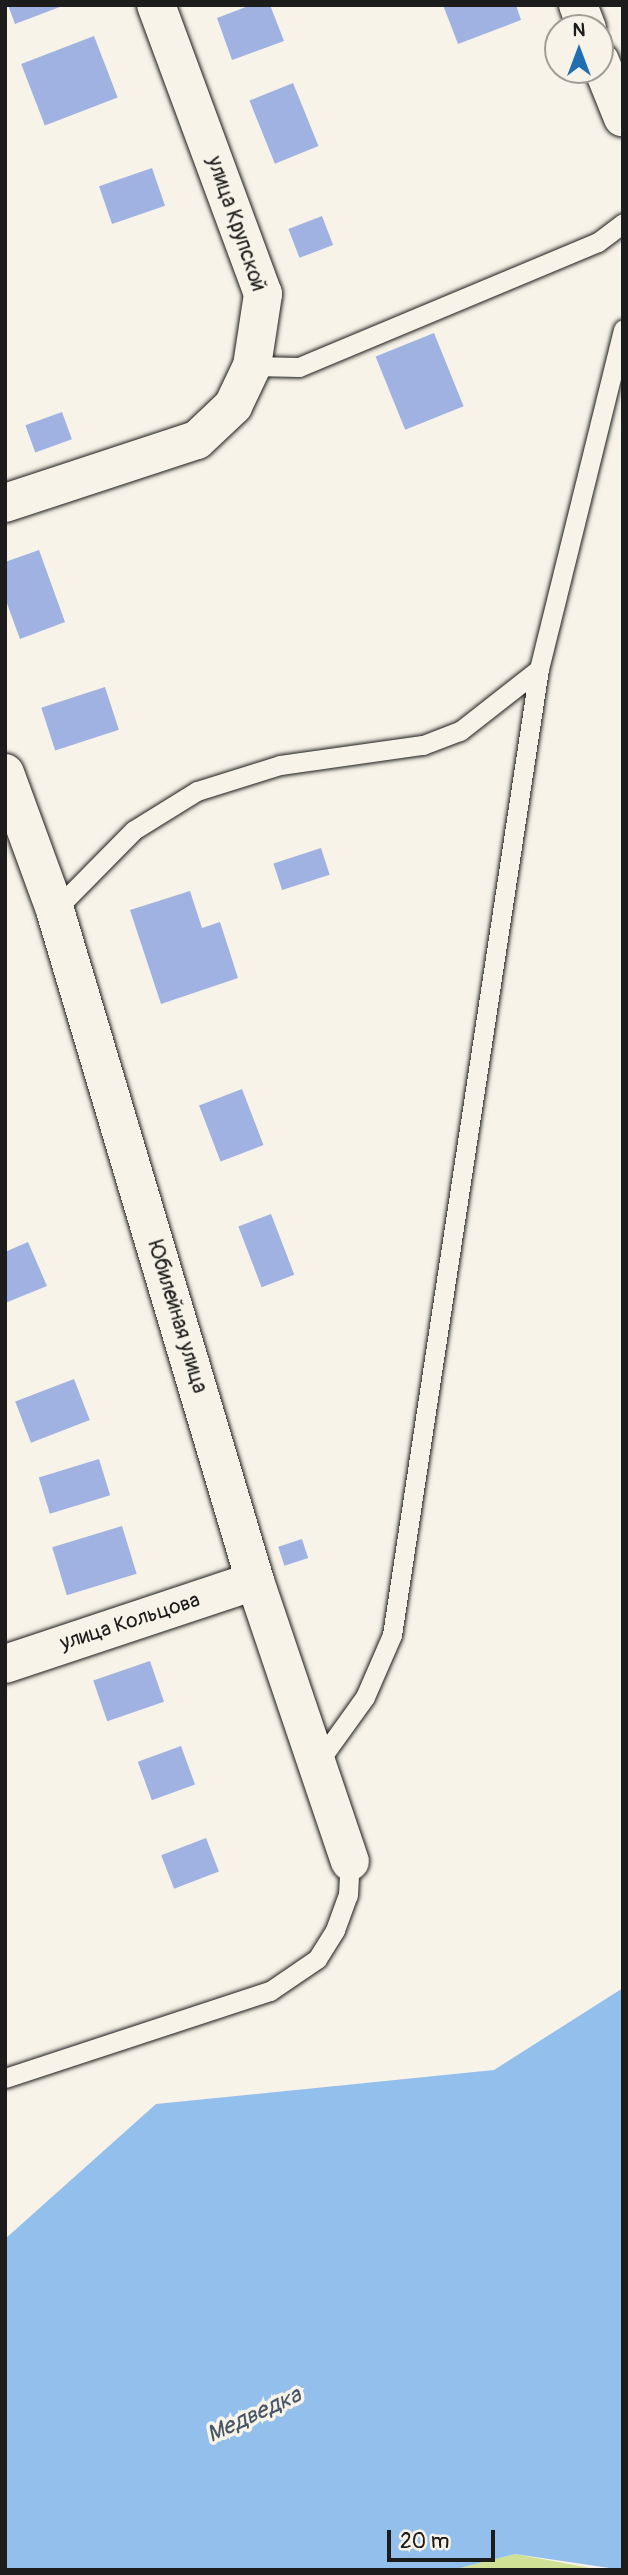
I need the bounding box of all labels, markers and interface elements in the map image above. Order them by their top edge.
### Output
north arrow [544,14,614,84]
text: N [573,18,585,42]
street label: улица Крупской [201,153,271,295]
street label: Юбилейная улица [142,1238,212,1396]
street label: улица Кольцова [57,1588,203,1656]
water label: Медведка [203,2381,305,2449]
scale bar [390,2516,498,2560]
text: 20 m [400,2528,449,2555]

